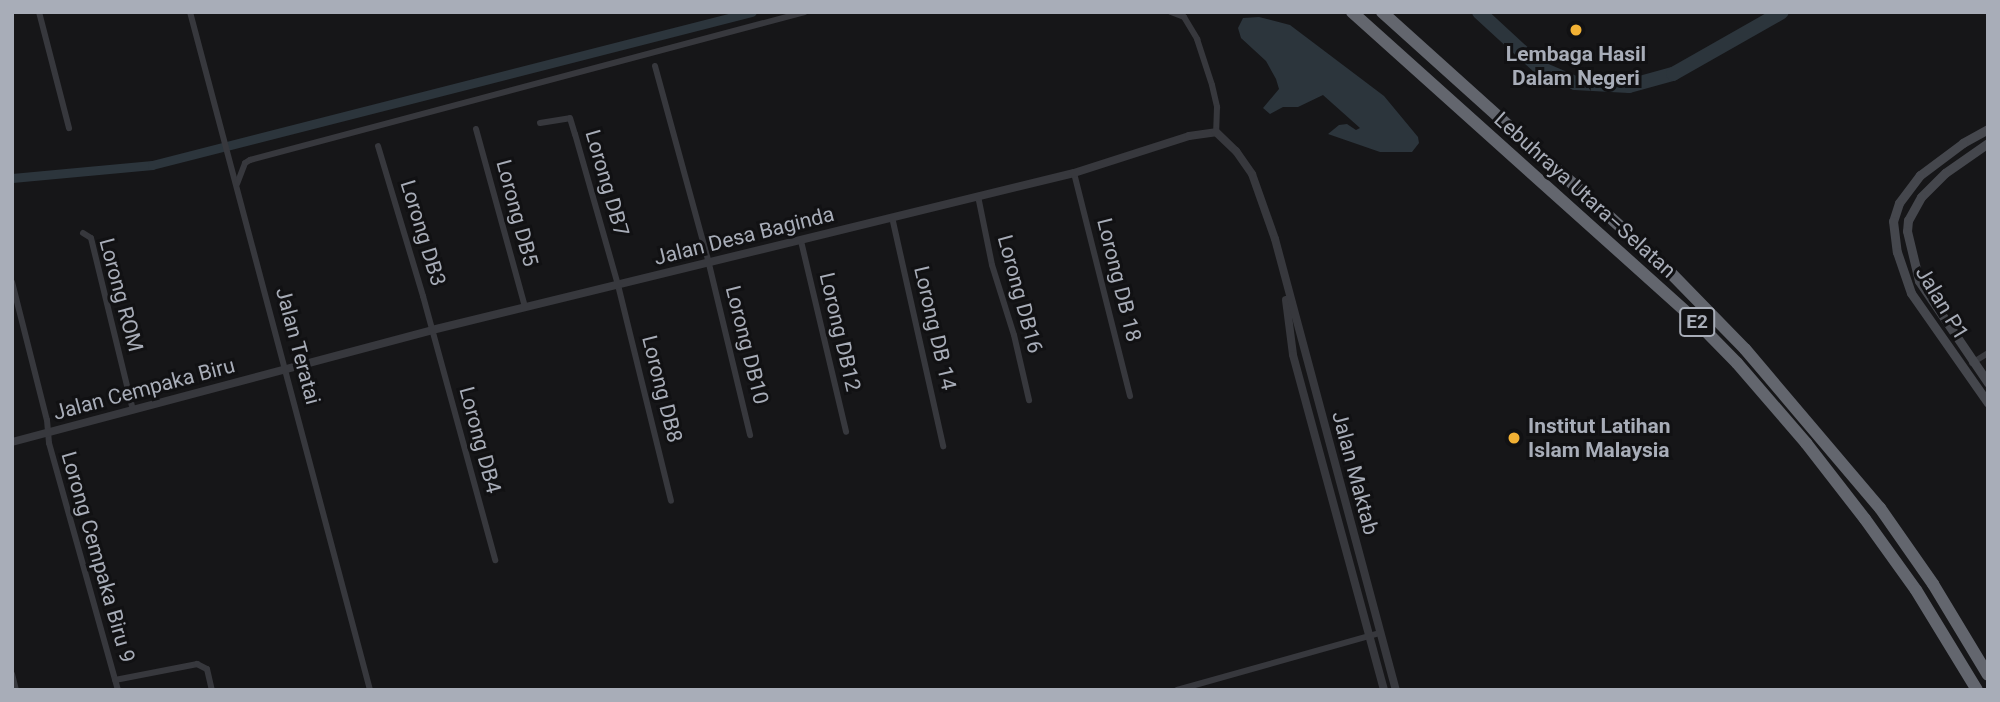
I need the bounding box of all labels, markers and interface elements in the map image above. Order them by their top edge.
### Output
marker: Lembaga Hasil Dalam Negeri [1568,22,1584,38]
place label: Lembaga Hasil Dalam Negeri [1506,41,1646,91]
street label: Lebuhraya Utara–Selatan [1489,107,1681,283]
street label: Lorong DB7 [580,127,634,239]
street label: Lorong DB5 [491,157,543,269]
street label: Lorong DB3 [395,177,451,289]
street label: Jalan Desa Baginda [651,201,837,271]
street label: Lorong DB 18 [1091,216,1147,344]
street label: Lorong DB16 [992,232,1048,356]
street label: Lorong ROM [94,235,148,355]
street label: Jalan P1 [1910,262,1974,344]
street label: Lorong DB 14 [909,264,961,392]
street label: Lorong DB12 [814,270,866,394]
street label: Lorong DB10 [720,283,774,407]
street label: Jalan Teratai [270,285,326,407]
road number: E2 [1678,306,1716,338]
street label: Lorong DB8 [637,333,687,445]
street label: Jalan Cempaka Biru [50,353,238,425]
street label: Lorong DB4 [454,384,506,496]
street label: Jalan Maktab [1326,408,1384,538]
place label: Institut Latihan Islam Malaysia [1528,413,1671,463]
marker: Institut Latihan Islam Malaysia [1506,430,1522,446]
street label: Lorong Cempaka Biru 9 [56,449,140,665]

